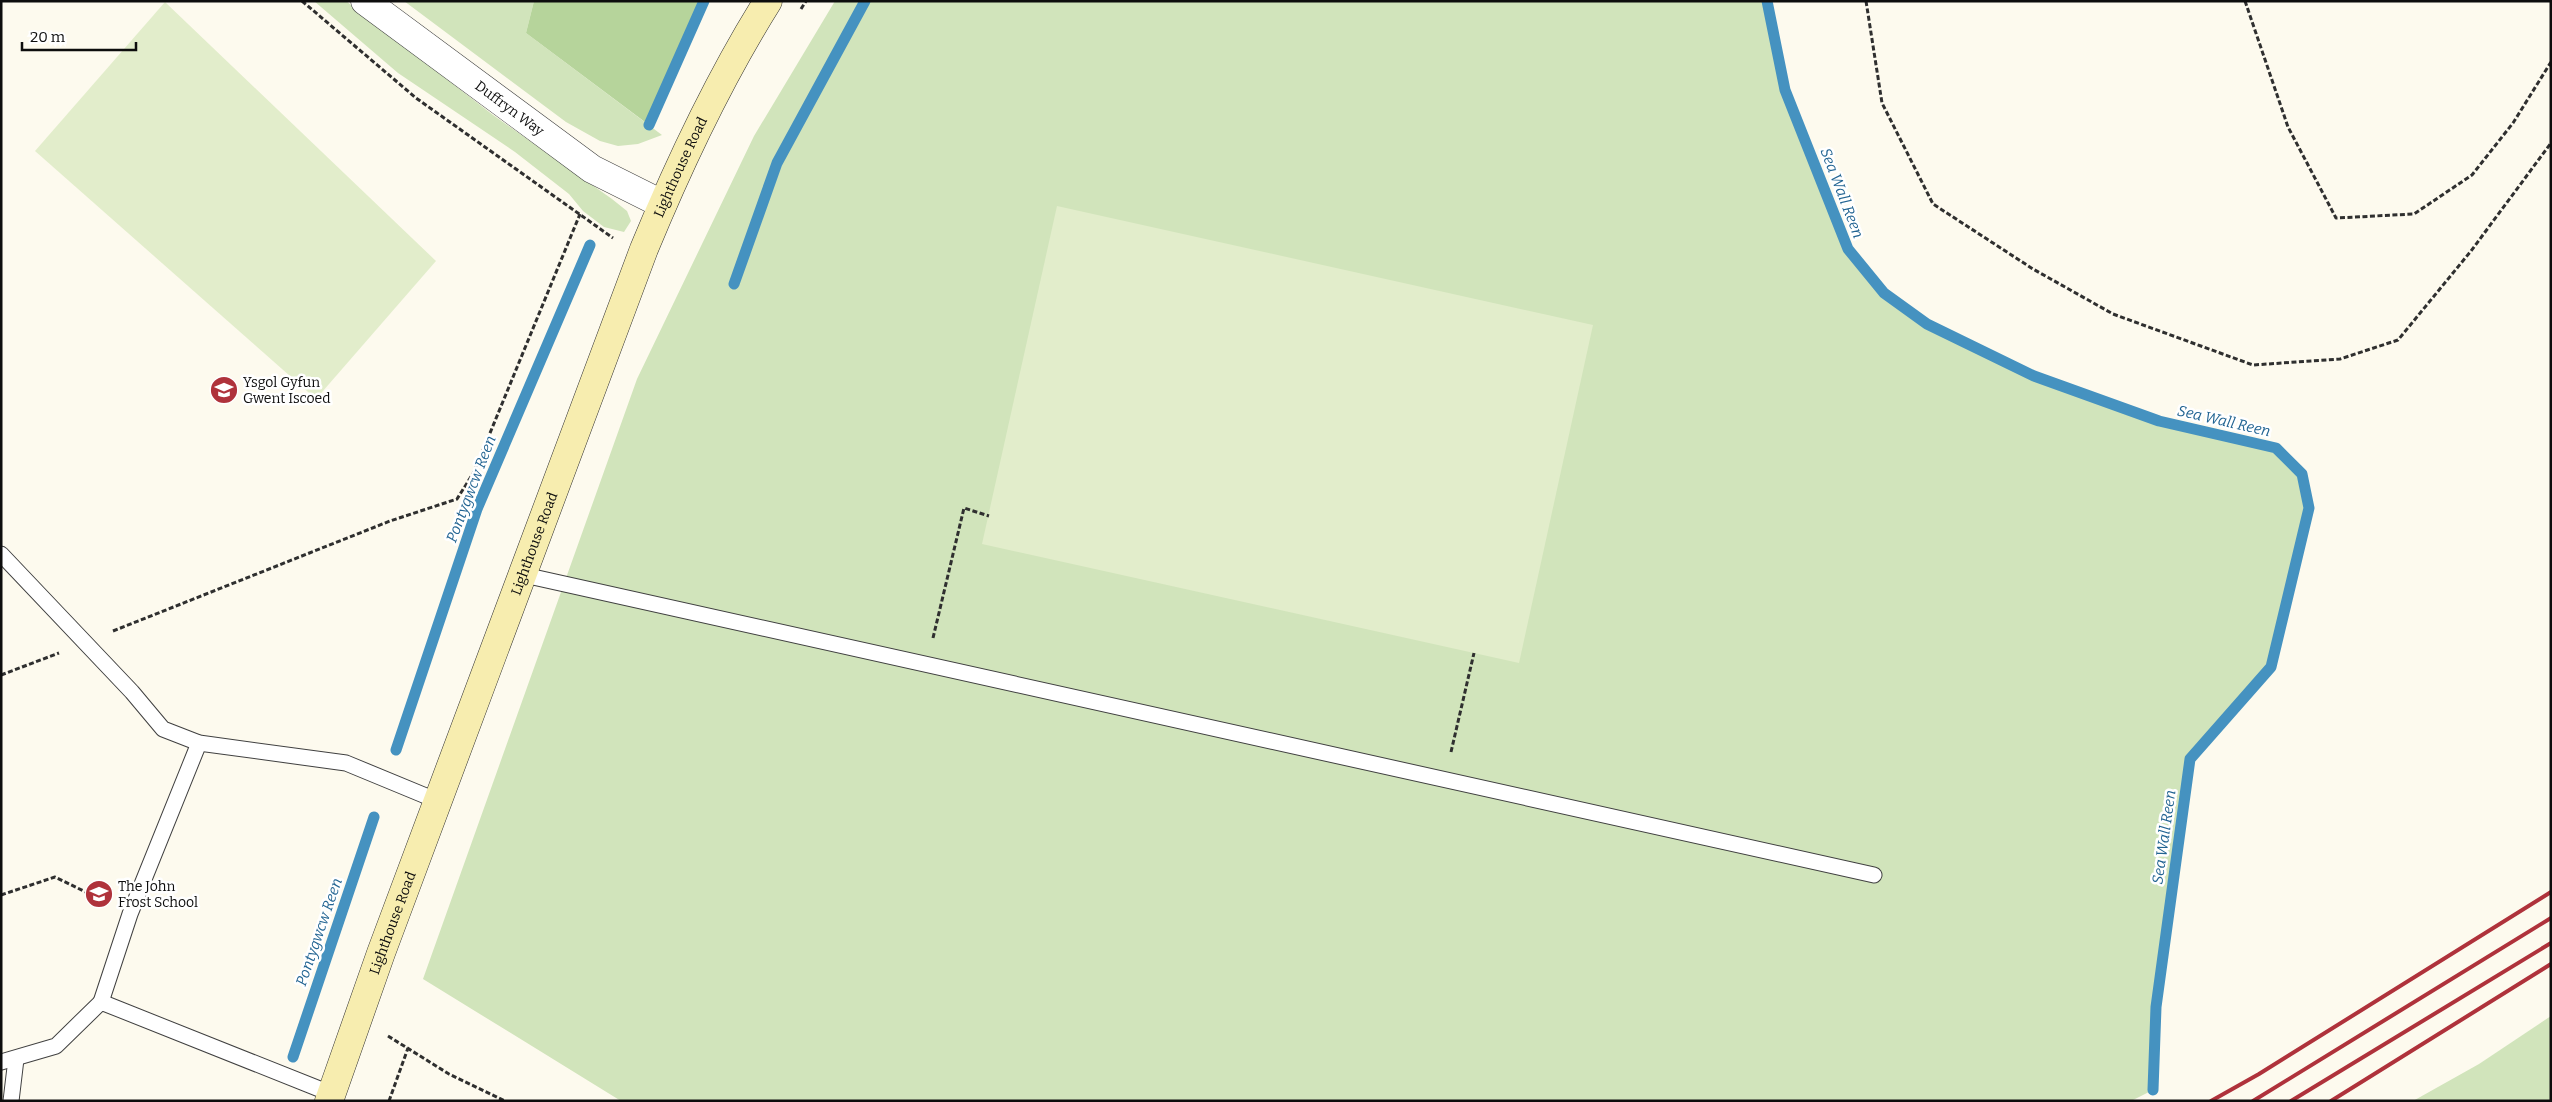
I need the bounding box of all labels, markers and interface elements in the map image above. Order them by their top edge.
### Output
scale bar [22,20,136,52]
text: 20 m [30,28,66,46]
street label: Duffryn Way [472,77,548,140]
street label: Lighthouse Road [650,114,711,220]
water label: Sea Wall Reen [1817,145,1867,241]
place label: Ysgol Gyfun Gwent Iscoed [243,374,331,407]
school or university icon: Ysgol Gyfun Gwent Iscoed [209,375,239,405]
water label: Sea Wall Reen [2176,402,2272,440]
water label: Pontygwcw Reen [442,433,500,545]
street label: Lighthouse Road [507,490,561,597]
water label: Sea Wall Reen [2148,789,2180,885]
street label: Lighthouse Road [366,869,419,977]
water label: Pontygwcw Reen [292,876,346,988]
place label: The John Frost School [118,878,198,911]
school or university icon: The John Frost School [84,879,114,909]

